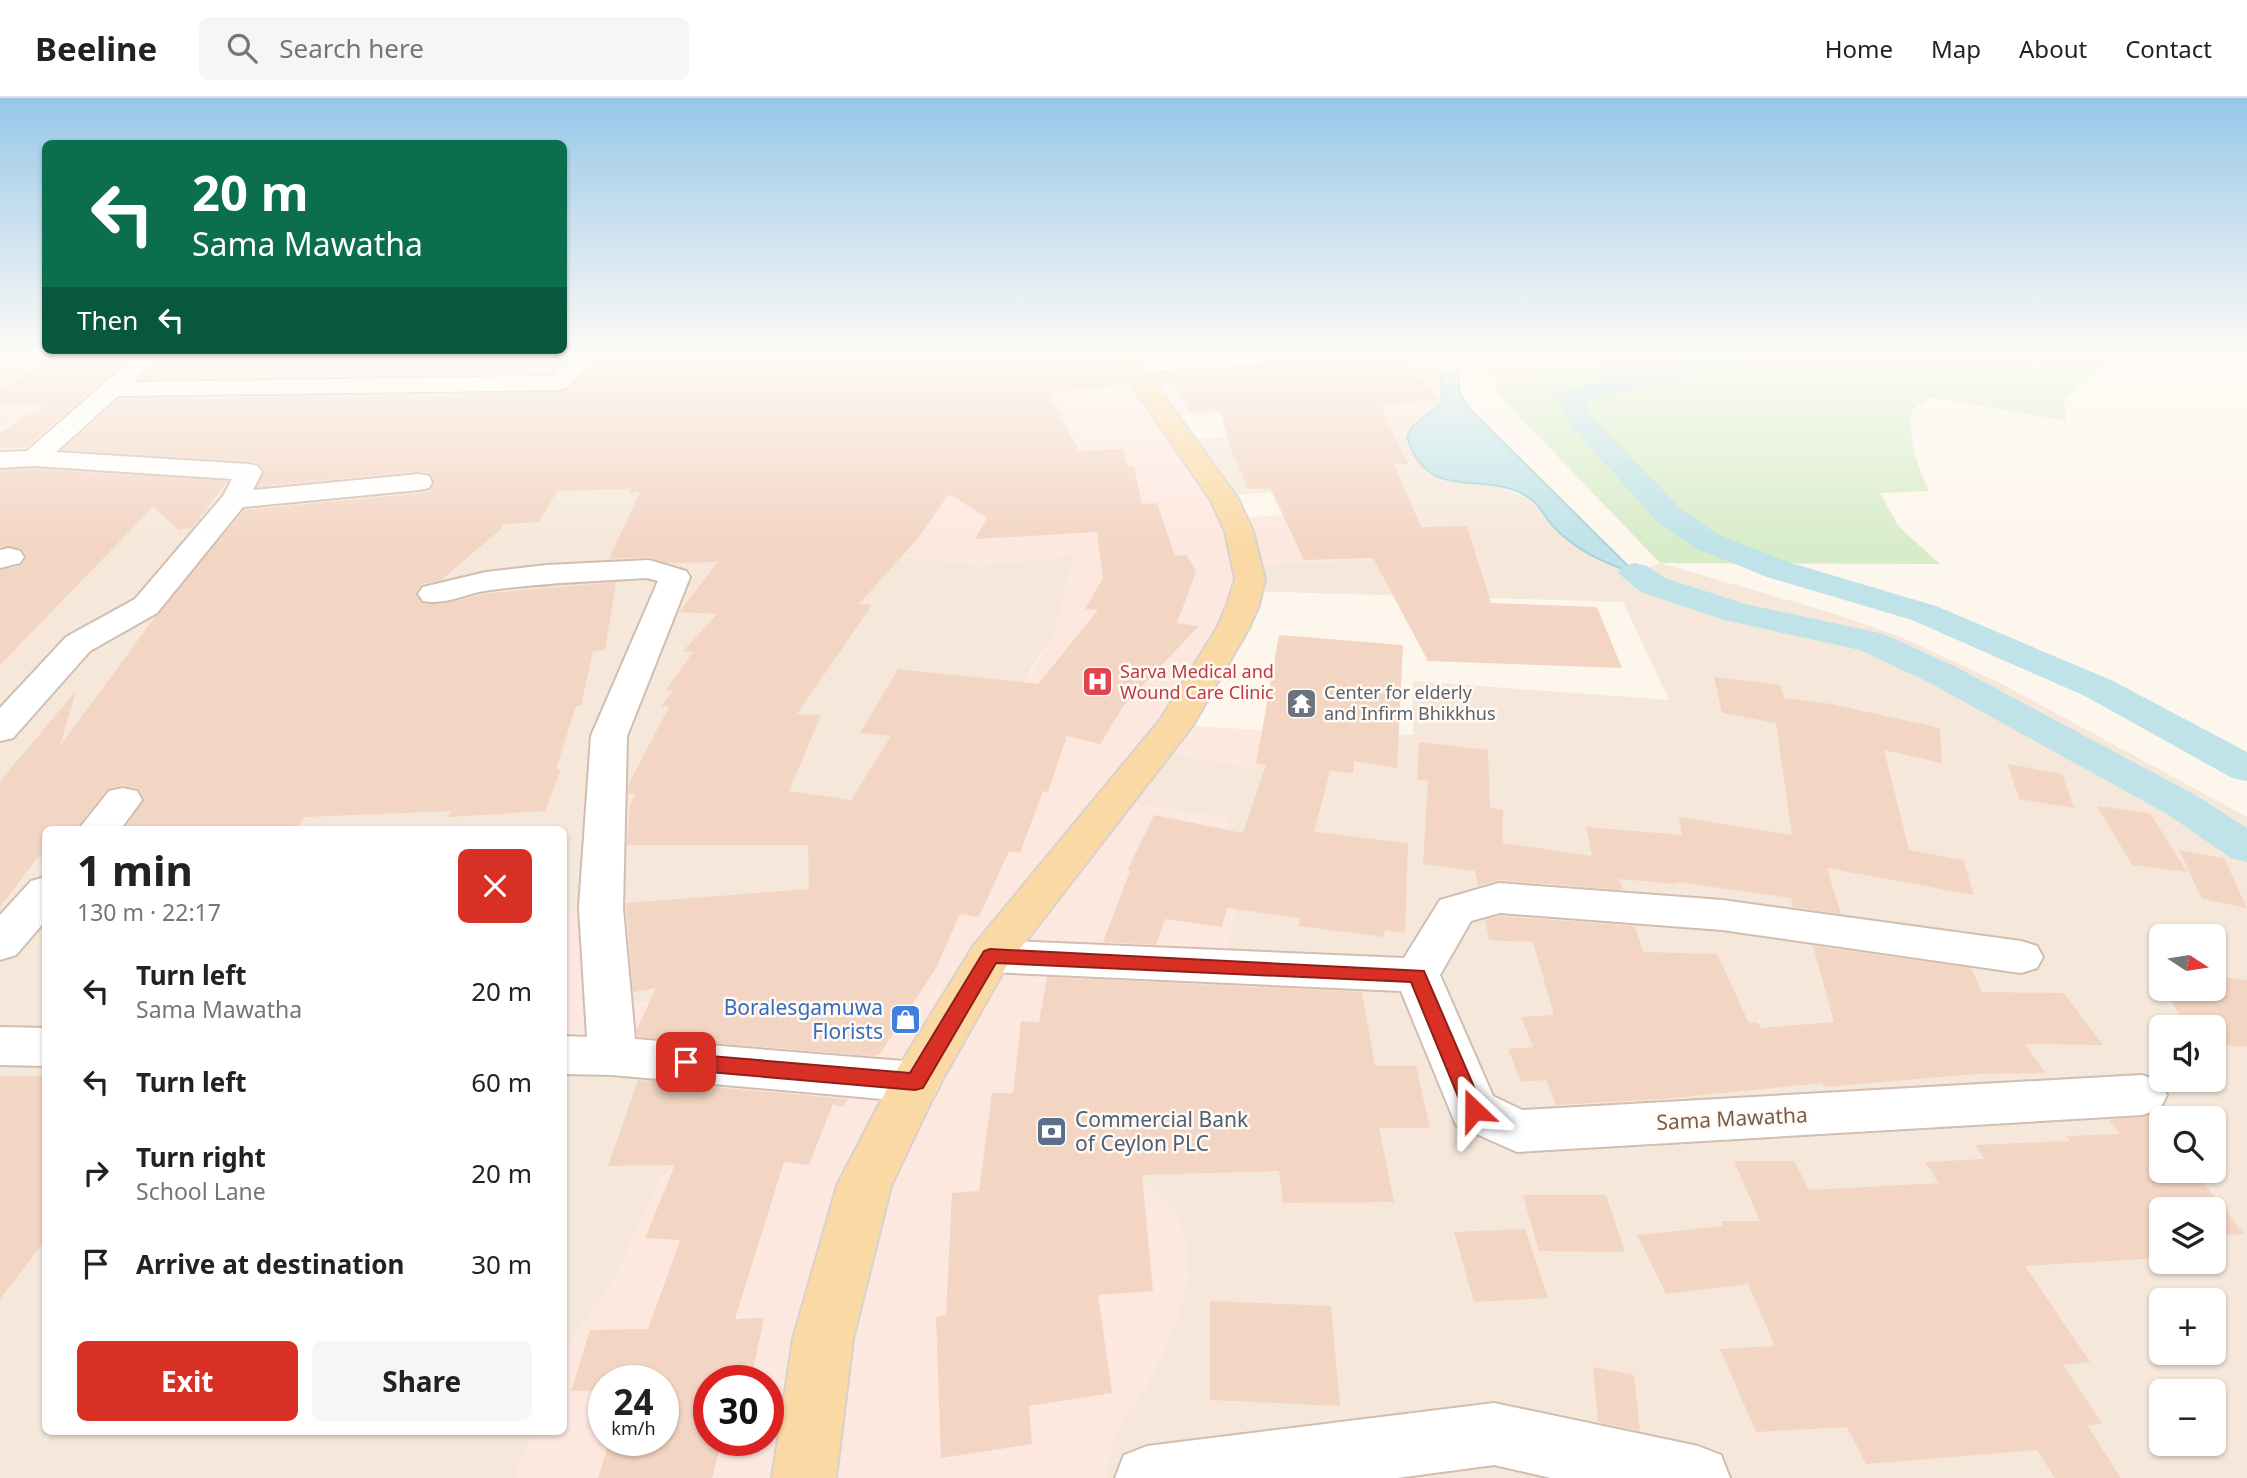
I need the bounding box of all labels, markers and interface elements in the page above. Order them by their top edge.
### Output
search box [199,17,689,80]
text: Beeline [35,26,157,71]
icon: search [223,29,261,67]
text: Search here [279,30,424,66]
text: Home [1825,32,1893,65]
text: Map [1931,32,1981,65]
text: About [2019,32,2087,65]
text: Contact [2125,32,2212,65]
text: 20 m [192,159,309,225]
icon: left [77,168,168,259]
text: Sama Mawatha [192,222,423,265]
icon: left [152,301,190,339]
text: Then [77,302,138,338]
place label: Sarva Medical and Wound Care Clinic [1120,659,1274,704]
hospital icon: Sarva Medical and Wound Care Clinic [1080,665,1114,699]
place label: Center for elderly and Infirm Bhikkhus [1324,680,1496,725]
temple icon: Center for elderly and Infirm Bhikkhus [1284,686,1318,720]
text: 1 min [77,841,193,898]
button: close [458,849,532,923]
text: 130 m · 22:17 [77,896,221,928]
north arrow [2149,924,2226,1001]
map controls [2149,924,2226,1456]
text: Turn left [136,957,247,993]
icon: left [77,972,115,1010]
text: 20 m [471,973,532,1009]
text: Sama Mawatha [136,993,302,1025]
place label: Boralesgamuwa Florists [724,993,883,1045]
shop icon: Boralesgamuwa Florists [889,1003,923,1037]
button: sound [2149,1015,2226,1092]
pin [656,1032,716,1092]
icon: arrive [667,1043,705,1081]
icon: left [77,1063,115,1101]
text: Turn left [136,1064,247,1100]
text: 60 m [471,1064,532,1100]
position arrow [1437,1073,1511,1147]
street label: Sama Mawatha [1655,1100,1808,1136]
place label: Commercial Bank of Ceylon PLC [1075,1105,1249,1157]
button: search [2149,1106,2226,1183]
bank icon: Commercial Bank of Ceylon PLC [1035,1115,1069,1149]
text: Turn right [136,1139,266,1175]
icon: right [77,1154,115,1192]
text: 20 m [471,1155,532,1191]
text: School Lane [136,1175,266,1207]
button: layers [2149,1197,2226,1274]
icon: arrive [77,1245,115,1283]
text: Arrive at destination [136,1246,405,1282]
text: 30 m [471,1246,532,1282]
button: + [2149,1288,2226,1365]
button: Exit [77,1341,298,1421]
button: Share [312,1341,532,1421]
speed limit sign: 30 [693,1365,784,1456]
text: 24 [613,1378,654,1425]
button: − [2149,1379,2226,1456]
text: km/h [611,1416,656,1440]

